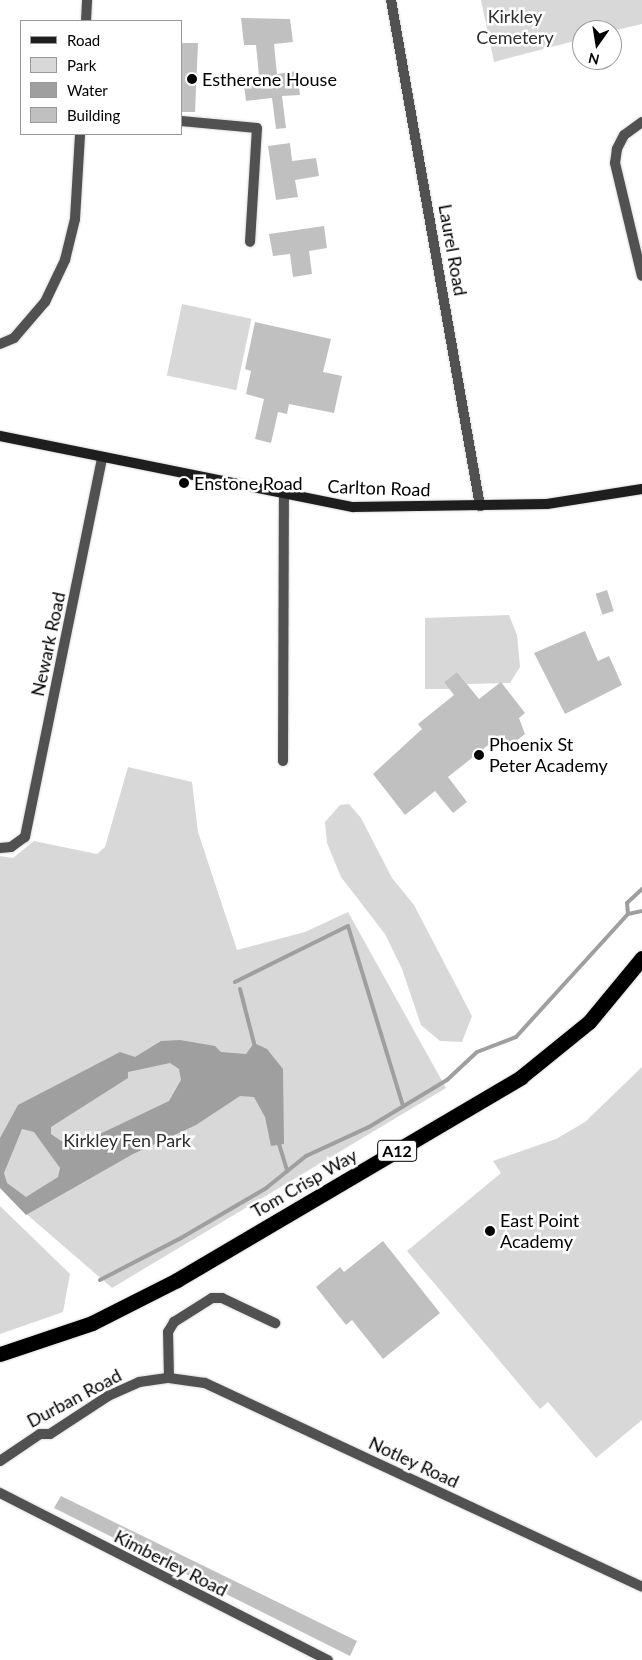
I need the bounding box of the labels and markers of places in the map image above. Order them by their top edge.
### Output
place label: Estherene House [202,68,337,90]
marker: Estherene House [186,73,198,85]
place label: Enstone Road [194,472,303,494]
marker: Enstone Road [178,477,190,489]
place label: Phoenix St Peter Academy [489,734,609,776]
marker: Phoenix St Peter Academy [473,749,485,761]
place label: East Point Academy [500,1210,579,1252]
marker: East Point Academy [484,1225,496,1237]

